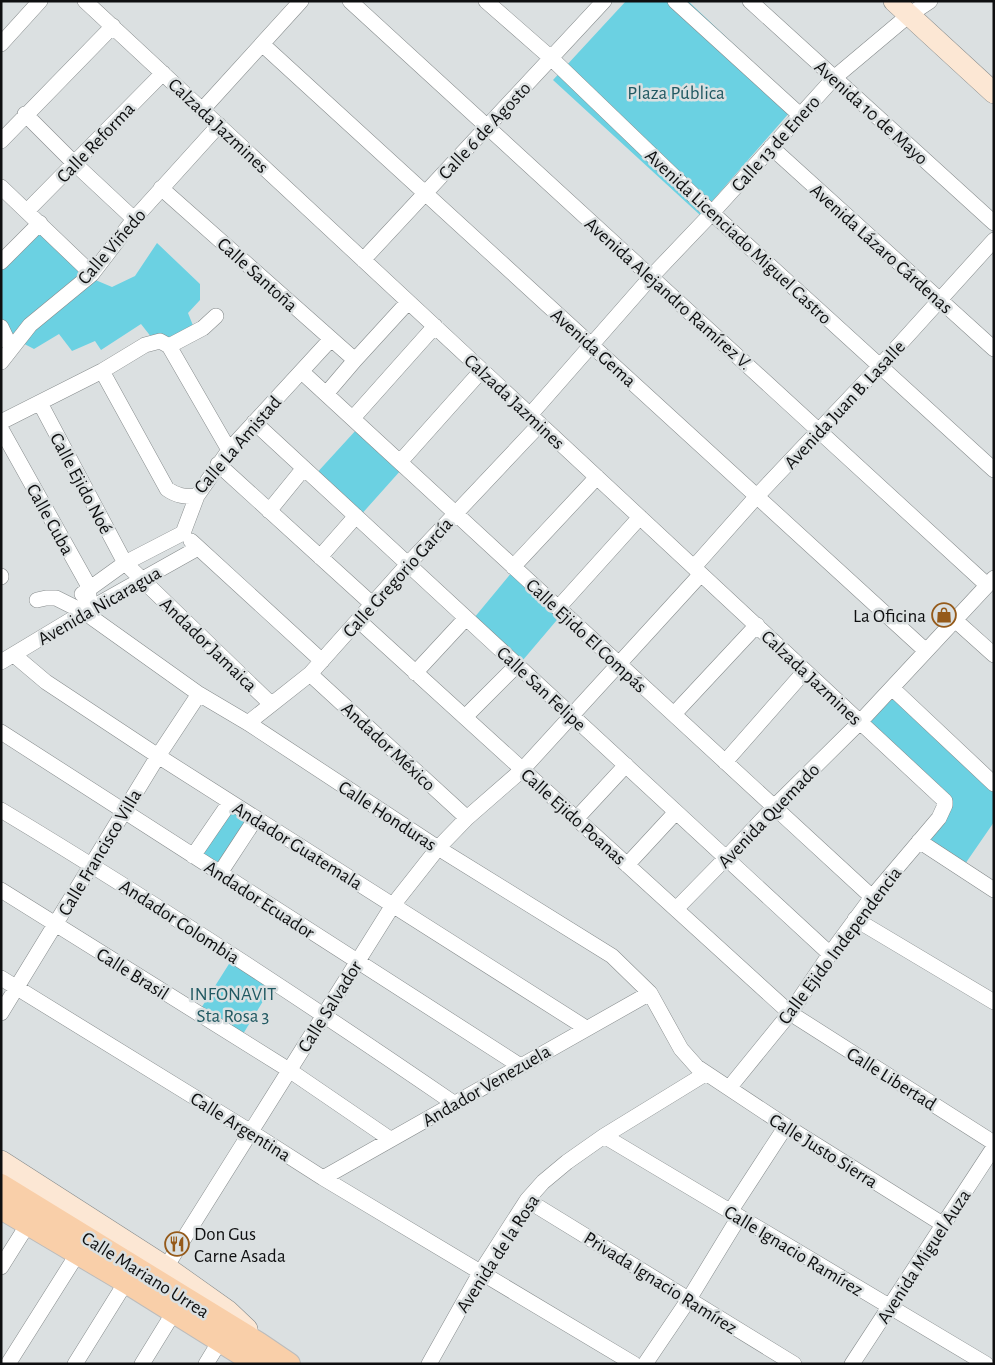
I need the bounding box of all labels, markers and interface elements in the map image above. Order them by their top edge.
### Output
street label: Avenida 10 de Mayo [811,57,931,169]
street label: Calzada Jazmines [164,75,272,177]
street label: Calle 6 de Agosto [435,79,535,183]
park label: Plaza Pública [627,84,725,103]
street label: Calle 13 de Enero [728,92,824,196]
street label: Calle Reforma [53,99,139,187]
street label: Avenida Licenciado Miguel Castro [641,146,835,328]
street label: Avenida Lázaro Cárdenas [806,181,956,318]
street label: Calle Viñedo [74,206,150,288]
street label: Avenida Alejandro Ramírez V. [581,214,755,374]
street label: Calle Santoña [213,234,301,316]
street label: Avenida Gema [547,305,639,391]
street label: Avenida Juan B. Lasalle [781,337,909,473]
street label: Calzada Jazmines [460,351,568,453]
street label: Calle La Amistad [191,393,285,497]
street label: Calle Ejido Noé [46,430,115,537]
street label: Calle Cuba [23,481,77,559]
street label: Calle Gregorio García [340,514,457,642]
street label: Avenida Nicaragua [35,563,165,649]
street label: Calle Ejido El Compás [522,576,650,697]
street label: Andador Jamaica [156,594,260,696]
shop icon: La Oficina [931,602,957,628]
place label: La Oficina [853,607,926,626]
street label: Calzada Jazmines [757,627,865,729]
street label: Calle San Felipe [493,643,589,735]
street label: Andador México [337,699,438,795]
street label: Avenida Quemado [715,760,824,872]
street label: Calle Ejido Poanas [517,765,629,869]
street label: Calle Honduras [335,778,440,855]
street label: Calle Francisco Villa [55,786,146,919]
street label: Andador Guatemala [229,799,366,894]
street label: Andador Ecuador [201,858,318,943]
street label: Calle Ejido Independencia [775,863,906,1028]
street label: Andador Colombia [116,877,243,968]
street label: Calle Brasil [93,945,172,1004]
street label: Calle Salvador [295,958,366,1056]
park label: INFONAVIT Sta Rosa 3 [190,985,276,1026]
street label: Andador Venezuela [419,1042,554,1131]
street label: Calle Libertad [843,1044,940,1114]
street label: Calle Argentina [187,1089,294,1166]
street label: Calle Justo Sierra [766,1110,881,1192]
street label: Avenida Miguel Auza [874,1186,975,1327]
street label: Avenida de la Rosa [453,1191,544,1316]
street label: Calle Ignacio Ramírez [721,1202,866,1300]
place label: Don Gus Carne Asada [194,1225,286,1266]
street label: Calle Mariano Urrea [78,1228,212,1322]
street label: Privada Ignacio Ramírez [580,1228,740,1338]
restaurant icon: Don Gus Carne Asada [164,1231,190,1257]

